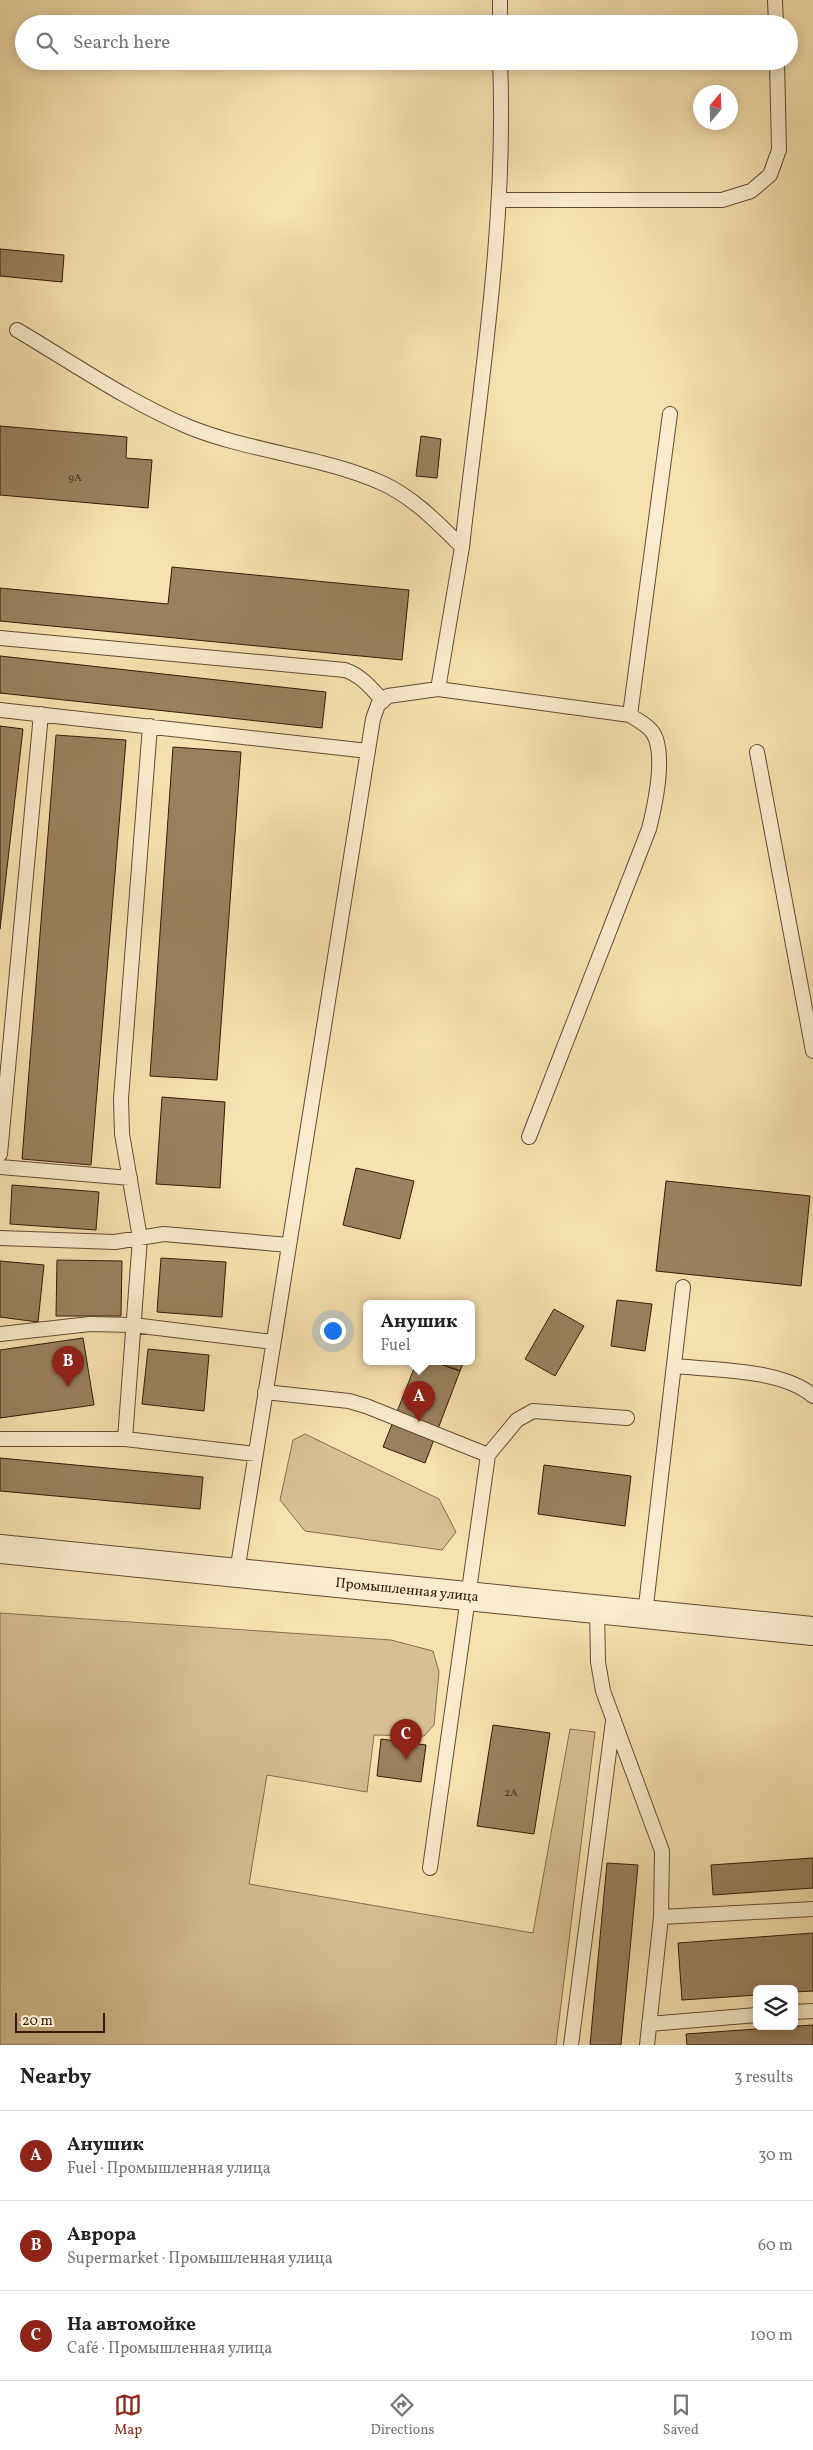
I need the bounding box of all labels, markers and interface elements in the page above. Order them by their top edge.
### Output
search box [15,15,798,70]
icon: search [33,29,61,57]
text: Search here [73,30,170,56]
north arrow [693,85,738,130]
house number: 9А [68,471,82,486]
popup [363,1300,475,1365]
text: Анушик [381,1309,457,1335]
your location [320,1318,346,1344]
text: Fuel [381,1335,411,1357]
pin: B [52,1346,84,1387]
pin: A [403,1381,435,1422]
street label: Промышленная улица [334,1573,479,1607]
pin: C [390,1719,422,1760]
house number: 2А [504,1786,518,1801]
map controls [753,1985,798,2030]
button: layers [753,1985,798,2030]
scale bar [15,2010,105,2033]
text: 20 m [22,2012,53,2031]
text: Nearby [20,2063,91,2092]
text: 3 results [734,2067,793,2089]
text: Анушик [67,2132,144,2158]
text: A [30,2145,42,2167]
text: 30 m [758,2145,793,2167]
text: Fuel · Промышленная улица [67,2158,271,2180]
text: Аврора [67,2222,136,2248]
text: B [31,2235,41,2257]
text: 60 m [758,2235,793,2257]
text: Supermarket · Промышленная улица [67,2248,333,2270]
text: На автомойке [67,2312,196,2338]
text: C [31,2325,41,2347]
text: 100 m [750,2325,793,2347]
text: Café · Промышленная улица [67,2338,272,2360]
tab: Map [114,2391,142,2440]
tab: Directions [370,2391,435,2440]
tab: Saved [663,2391,699,2440]

